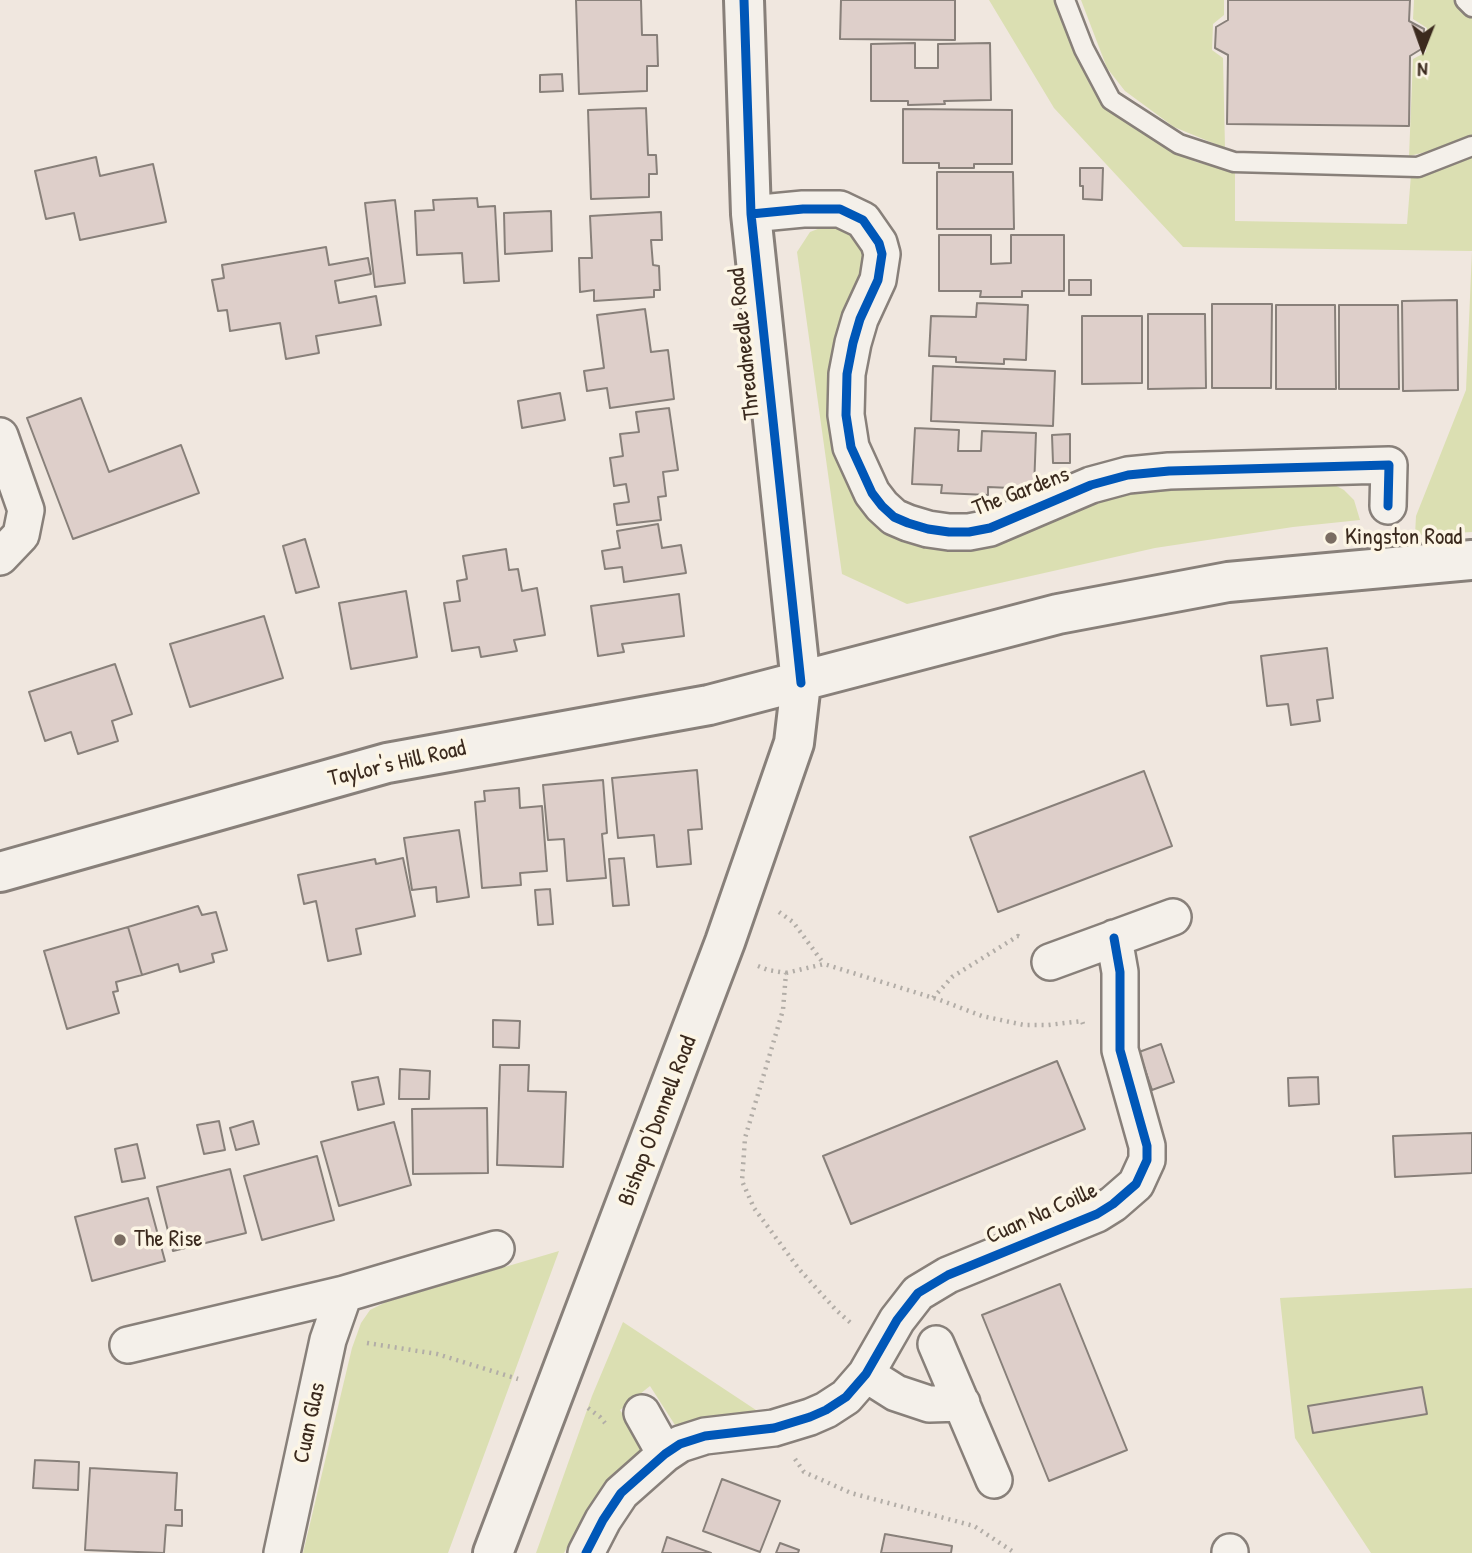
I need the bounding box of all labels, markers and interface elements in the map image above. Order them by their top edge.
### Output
north arrow [1388,14,1458,84]
text: N [1417,57,1428,83]
street label: Threadneedle Road [723,267,767,421]
street label: The Gardens [969,461,1073,523]
place label: Kingston Road [1345,524,1462,552]
marker: Kingston Road [1323,530,1339,546]
street label: Taylor's Hill Road [325,735,469,793]
street label: Bishop O'Donnell Road [613,1032,703,1210]
street label: Cuan Na Coille [982,1177,1102,1251]
place label: The Rise [134,1226,202,1254]
marker: The Rise [112,1232,128,1248]
street label: Cuan Glas [288,1380,332,1466]

